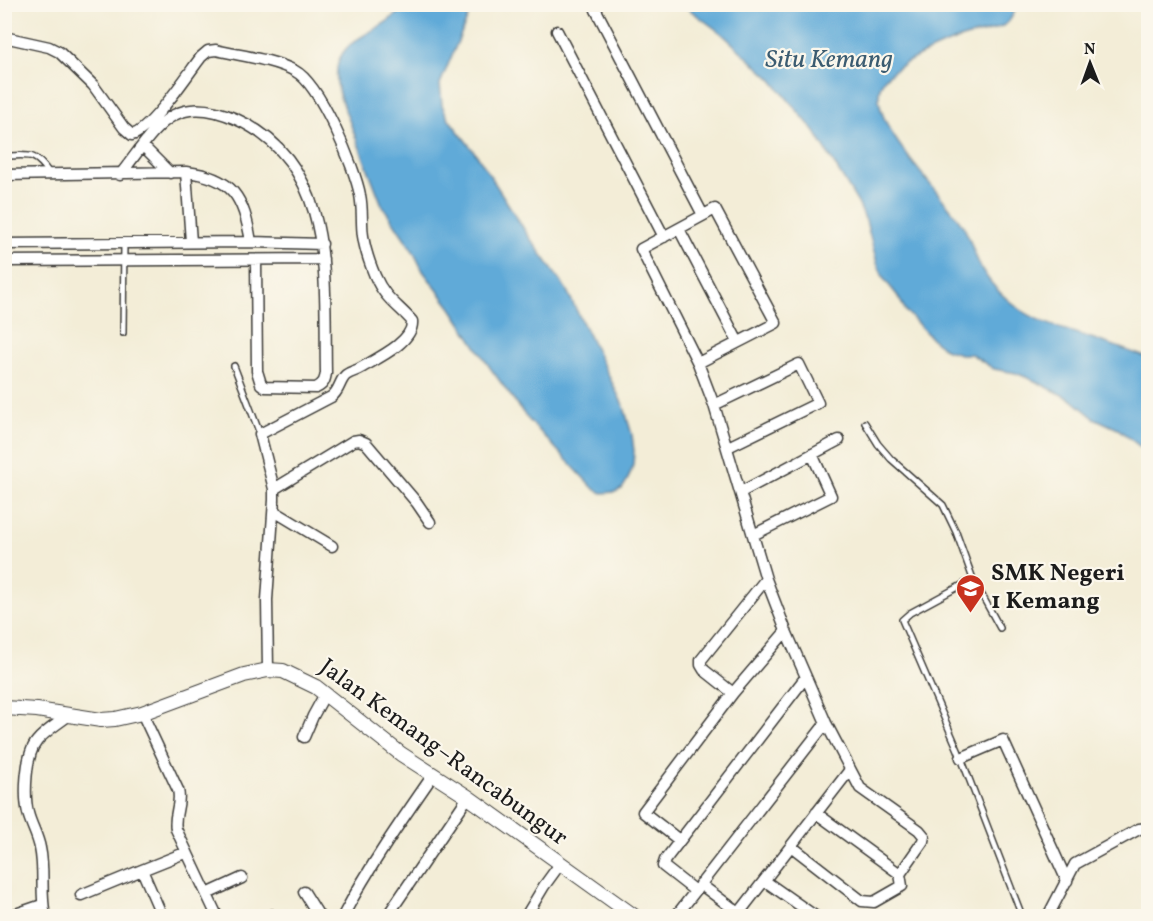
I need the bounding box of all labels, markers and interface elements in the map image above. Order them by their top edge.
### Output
north arrow [1060,33,1120,93]
text: N [1084,39,1096,61]
water label: Situ Kemang [765,42,893,78]
place label: SMK Negeri 1 Kemang [991,557,1125,619]
school or university icon: SMK Negeri 1 Kemang [954,572,986,614]
street label: Jalan Kemang–Rancabungur [312,651,574,855]

